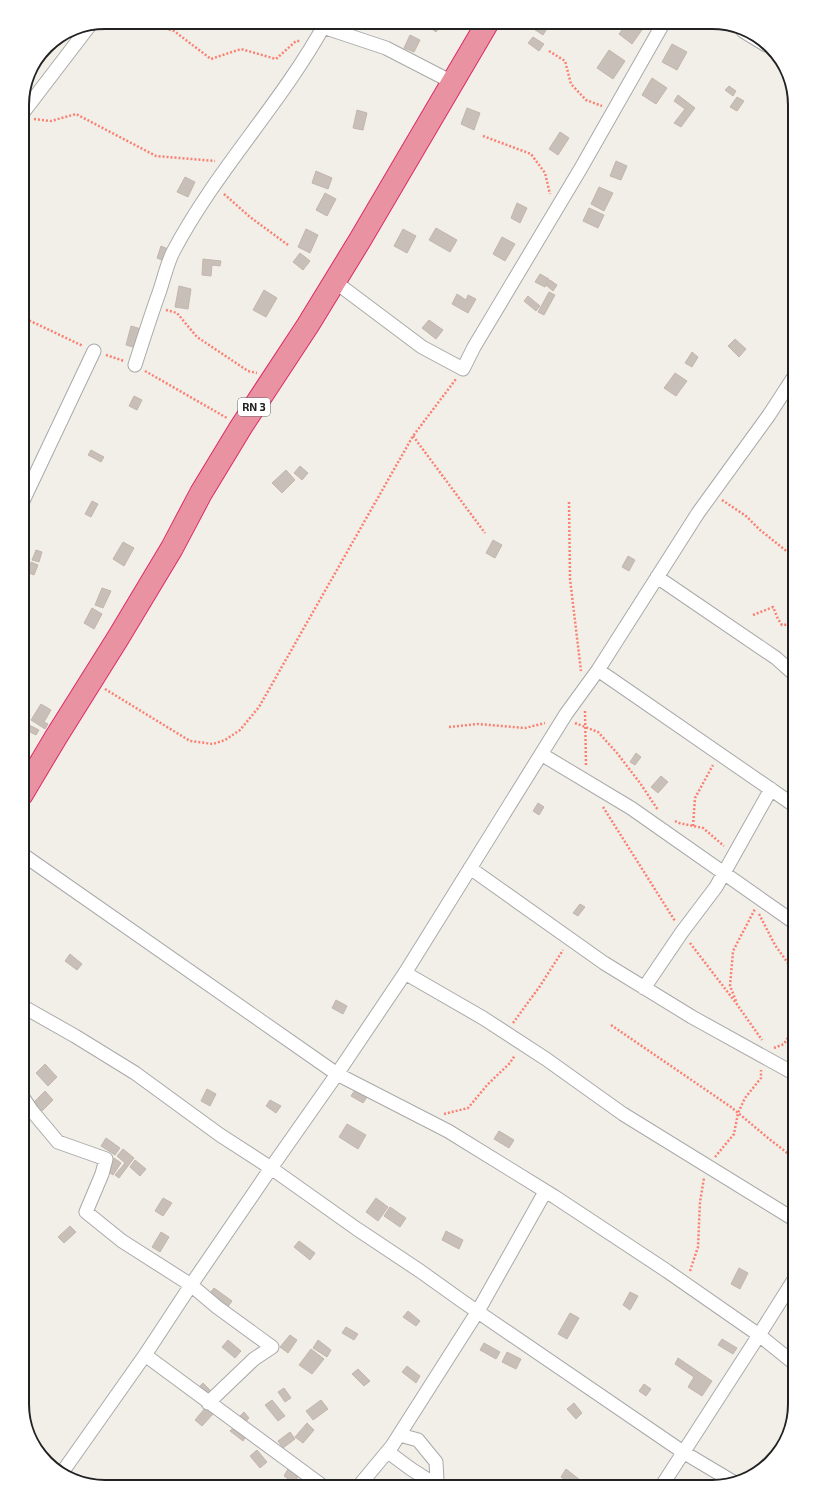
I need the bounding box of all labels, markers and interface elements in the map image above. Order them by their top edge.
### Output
road number: RN 3 [238,398,270,416]

